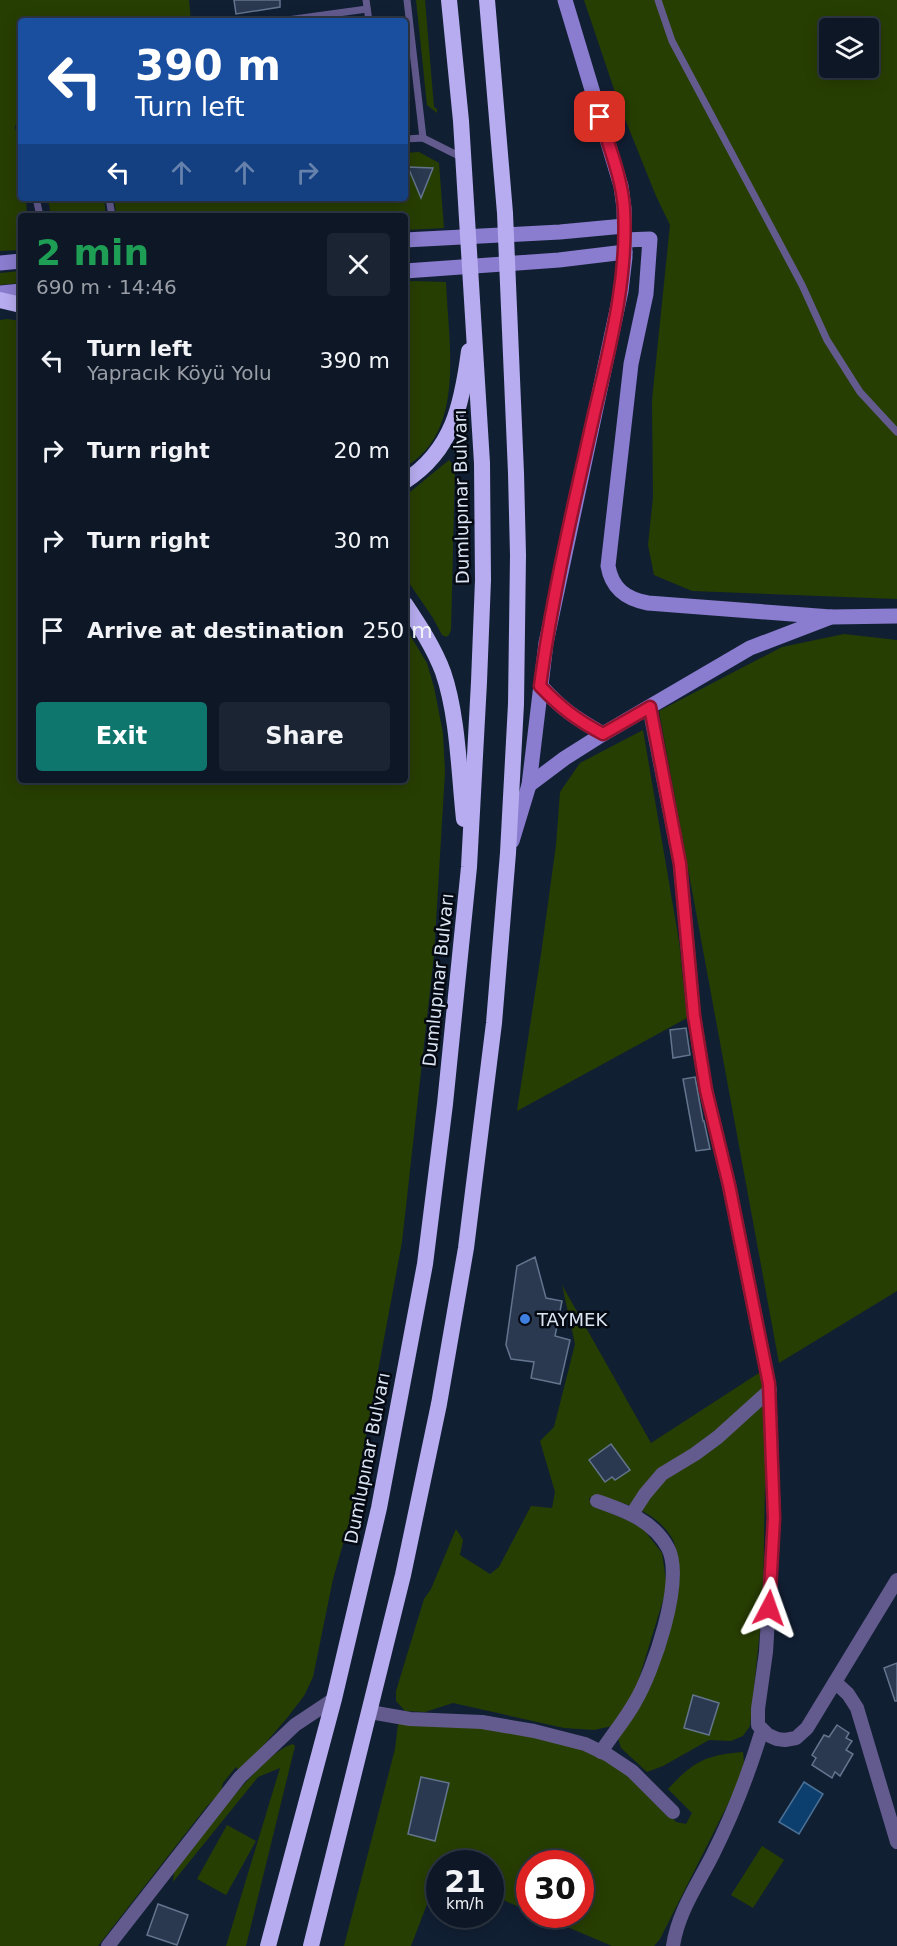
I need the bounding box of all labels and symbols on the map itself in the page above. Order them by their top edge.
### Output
pin [574,91,625,142]
street label: Dumlupınar Bulvarı [449,410,473,584]
street label: Dumlupınar Bulvarı [418,892,458,1068]
place label: TAYMEK [536,1309,608,1330]
marker: TAYMEK [518,1312,532,1326]
street label: Dumlupınar Bulvarı [340,1371,394,1545]
position arrow [737,1576,801,1640]
speed limit sign: 30 [516,1850,594,1928]

